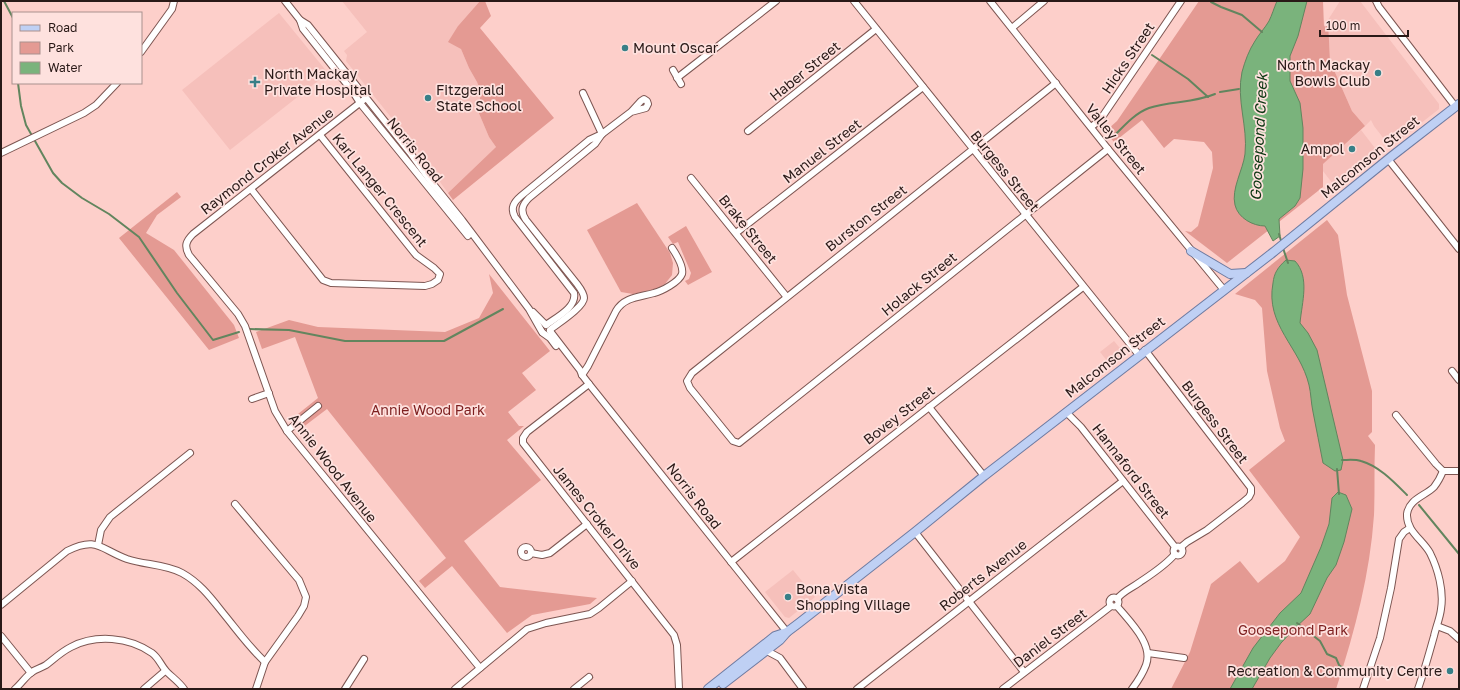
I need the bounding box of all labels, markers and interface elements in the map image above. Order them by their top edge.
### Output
legend [12,12,142,84]
scale bar [1320,12,1408,38]
text: 100 m [1326,18,1360,33]
street label: Hicks Street [1098,19,1158,97]
text: Road [48,20,77,35]
street label: Haber Street [766,37,843,104]
place label: Mount Oscar [633,39,719,56]
text: Park [48,40,74,55]
marker: Mount Oscar [620,43,630,53]
place label: North Mackay Bowls Club [1277,56,1370,89]
text: Water [48,60,82,75]
place label: North Mackay Private Hospital [264,65,372,98]
marker: North Mackay Bowls Club [1373,68,1383,78]
water label: Goosepond Creek [1246,71,1270,201]
marker: North Mackay Private Hospital [249,76,261,88]
place label: Fitzgerald State School [436,81,522,114]
marker: Fitzgerald State School [423,93,433,103]
street label: Valley Street [1083,100,1150,177]
street label: Raymond Croker Avenue [197,104,336,218]
street label: Malcomson Street [1317,112,1422,202]
street label: Norris Road [384,114,447,186]
street label: Manuel Street [779,115,864,186]
street label: Burgess Street [967,127,1043,215]
street label: Karl Langer Crescent [329,129,431,250]
place label: Ampol [1301,140,1344,157]
marker: Ampol [1347,144,1357,154]
street label: Burston Street [822,181,910,255]
street label: Brake Street [716,191,781,266]
street label: Holack Street [878,248,960,319]
street label: Malcomson Street [1061,312,1168,401]
street label: Burgess Street [1179,377,1252,467]
street label: Bovey Street [860,382,938,448]
park label: Annie Wood Park [371,401,485,418]
street label: Annie Wood Avenue [286,410,381,525]
street label: Hannaford Street [1089,420,1174,522]
street label: Norris Road [663,459,725,532]
street label: James Croker Drive [550,461,645,572]
street label: Roberts Avenue [936,535,1030,614]
place label: Bona Vista Shopping Village [796,580,910,613]
marker: Bona Vista Shopping Village [783,592,793,602]
street label: Daniel Street [1010,604,1090,671]
park label: Goosepond Park [1238,621,1348,638]
place label: Recreation & Community Centre [1227,662,1442,679]
marker: Recreation & Community Centre [1445,666,1455,676]

